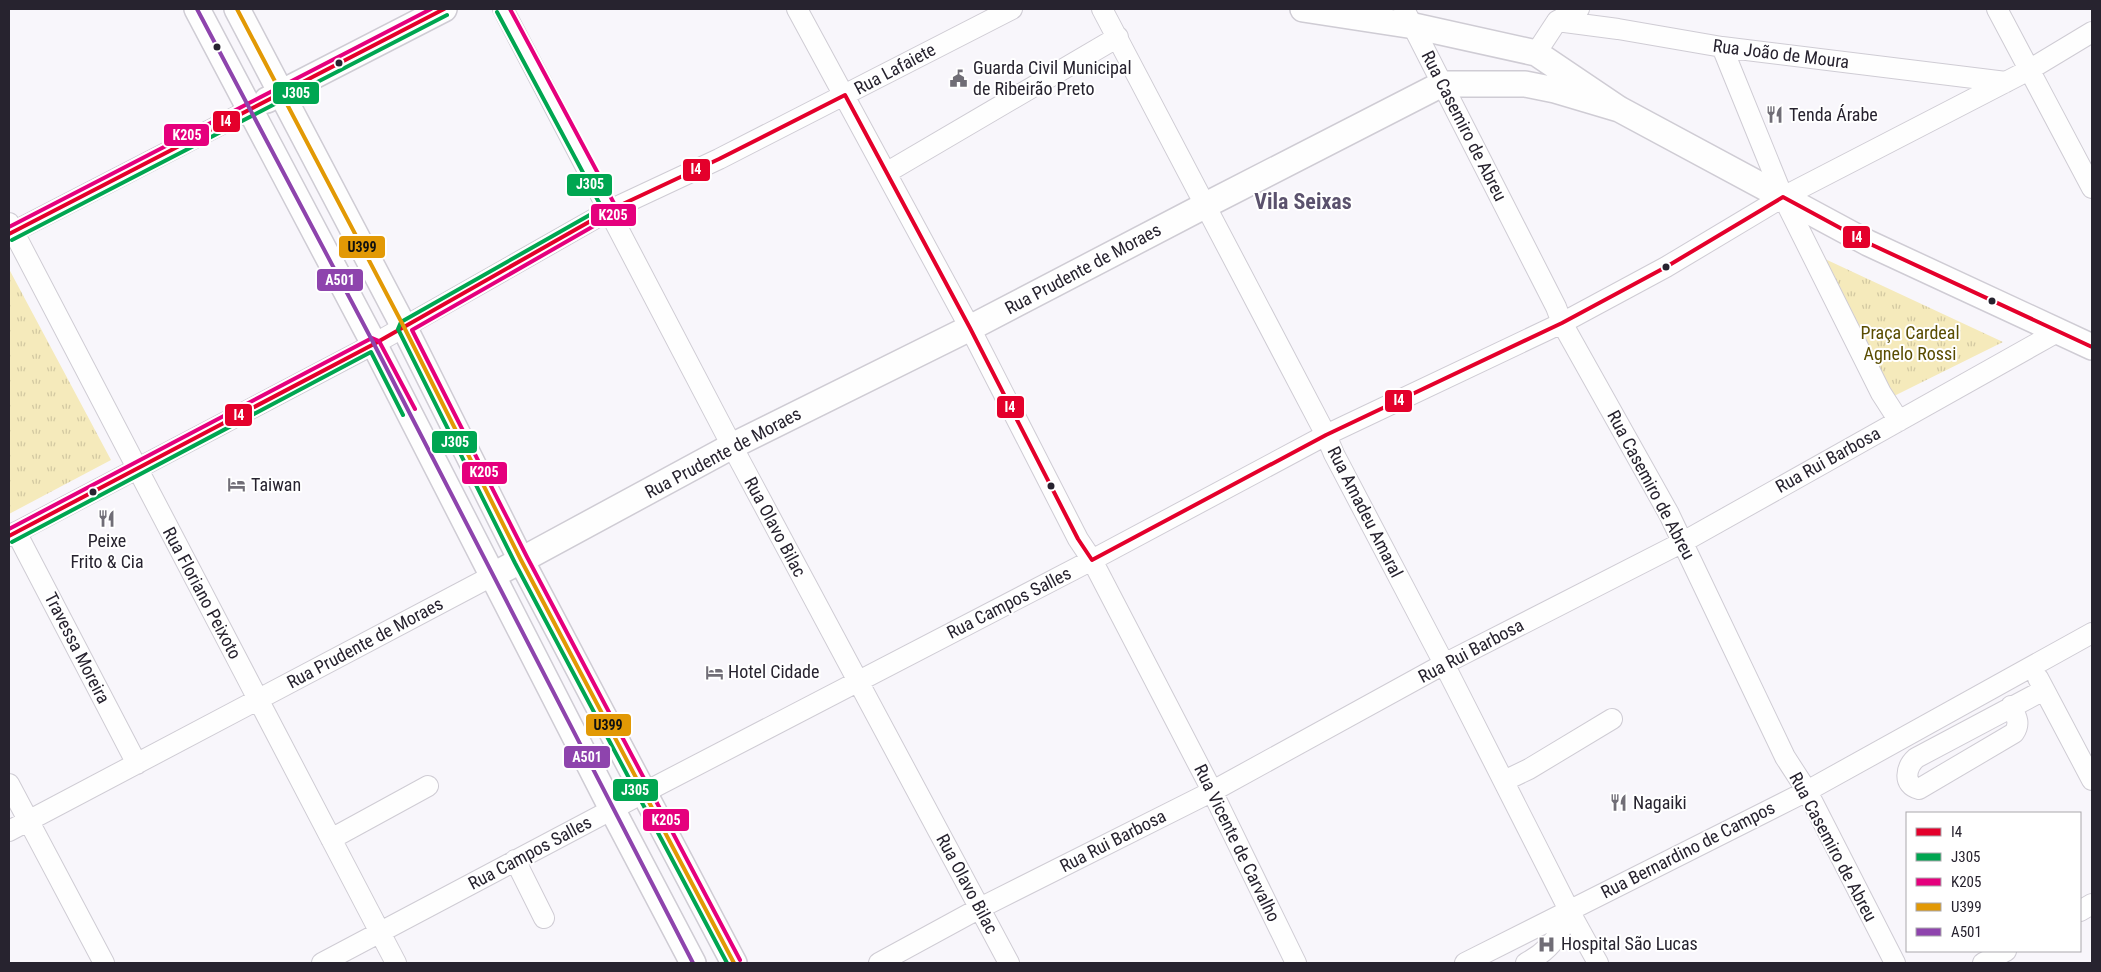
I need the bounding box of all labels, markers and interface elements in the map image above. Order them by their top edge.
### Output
street label: Rua João de Moura [1712,35,1850,72]
street label: Rua Lafaiete [851,38,939,99]
unlabelled marker [212,42,222,52]
street label: Rua Casemiro de Abreu [1417,47,1511,204]
place label: Guarda Civil Municipal de Ribeirão Preto [973,57,1132,99]
unlabelled marker [334,58,344,68]
public building icon: Guarda Civil Municipal de Ribeirão Preto [949,68,969,88]
line badge: J305 [272,81,320,105]
text: J305 [282,85,310,101]
place label: Tenda Árabe [1789,104,1878,125]
restaurant icon: Tenda Árabe [1765,105,1785,125]
line badge: I4 [212,110,241,133]
text: I4 [221,113,231,129]
line badge: K205 [163,123,210,147]
text: K205 [173,127,201,143]
line badge: I4 [682,158,711,182]
text: I4 [691,161,701,177]
line badge: J305 [566,173,613,197]
text: J305 [576,176,604,192]
district label: Vila Seixas [1254,189,1352,214]
line badge: K205 [590,203,637,227]
text: K205 [599,207,627,223]
street label: Rua Prudente de Moraes [1001,219,1164,319]
line badge: I4 [1842,225,1871,249]
text: I4 [1852,229,1862,245]
line badge: U399 [338,235,386,259]
text: U399 [347,239,377,255]
unlabelled marker [1661,262,1671,272]
line badge: A501 [316,268,364,292]
text: A501 [325,272,355,288]
unlabelled marker [1987,296,1997,306]
park label: Praça Cardeal Agnelo Rossi [1860,322,1960,364]
line badge: I4 [1384,389,1413,413]
text: I4 [1394,392,1404,408]
line badge: I4 [996,395,1025,419]
text: I4 [1005,399,1015,415]
line badge: I4 [224,403,253,427]
street label: Rua Prudente de Moraes [641,403,804,503]
text: I4 [234,407,244,423]
street label: Rua Casemiro de Abreu [1603,407,1700,563]
street label: Rua Rui Barbosa [1772,422,1884,497]
line badge: J305 [431,430,478,454]
text: J305 [441,434,469,450]
street label: Rua Amadeu Amaral [1323,443,1408,581]
line badge: K205 [461,461,508,485]
text: K205 [470,464,498,480]
street label: Rua Olavo Bilac [740,473,811,580]
place label: Taiwan [251,474,301,495]
hotel icon: Taiwan [227,475,247,495]
unlabelled marker [1046,481,1056,491]
unlabelled marker [88,487,98,497]
restaurant icon: Peixe Frito & Cia [97,508,117,528]
street label: Rua Floriano Peixoto [159,523,246,662]
place label: Peixe Frito & Cia [70,530,144,572]
street label: Rua Campos Salles [943,562,1074,643]
street label: Travessa Moreira [40,589,114,707]
street label: Rua Prudente de Moraes [283,593,446,693]
street label: Rua Rui Barbosa [1415,614,1527,687]
place label: Hotel Cidade [728,661,819,682]
hotel icon: Hotel Cidade [704,662,724,682]
line badge: U399 [585,713,632,737]
text: U399 [593,717,623,733]
line badge: A501 [563,745,611,769]
text: A501 [572,749,602,765]
street label: Rua Vicente de Carvalho [1190,761,1285,925]
street label: Rua Casemiro de Abreu [1785,769,1882,925]
line badge: J305 [612,778,659,802]
text: J305 [621,782,649,798]
place label: Nagaiki [1633,792,1687,813]
restaurant icon: Nagaiki [1609,793,1629,813]
street label: Rua Bernardino de Campos [1597,797,1778,903]
street label: Rua Rui Barbosa [1056,805,1169,876]
line badge: K205 [642,808,690,832]
street label: Rua Campos Salles [465,811,595,894]
text: K205 [652,812,680,828]
legend [1906,812,2081,952]
text: I4 [1951,823,1962,841]
street label: Rua Olavo Bilac [932,830,1003,937]
text: J305 [1951,848,1980,866]
text: K205 [1951,873,1981,891]
text: U399 [1951,898,1982,916]
text: A501 [1951,923,1982,941]
place label: Hospital São Lucas [1561,933,1698,954]
hospital icon: Hospital São Lucas [1537,934,1557,954]

